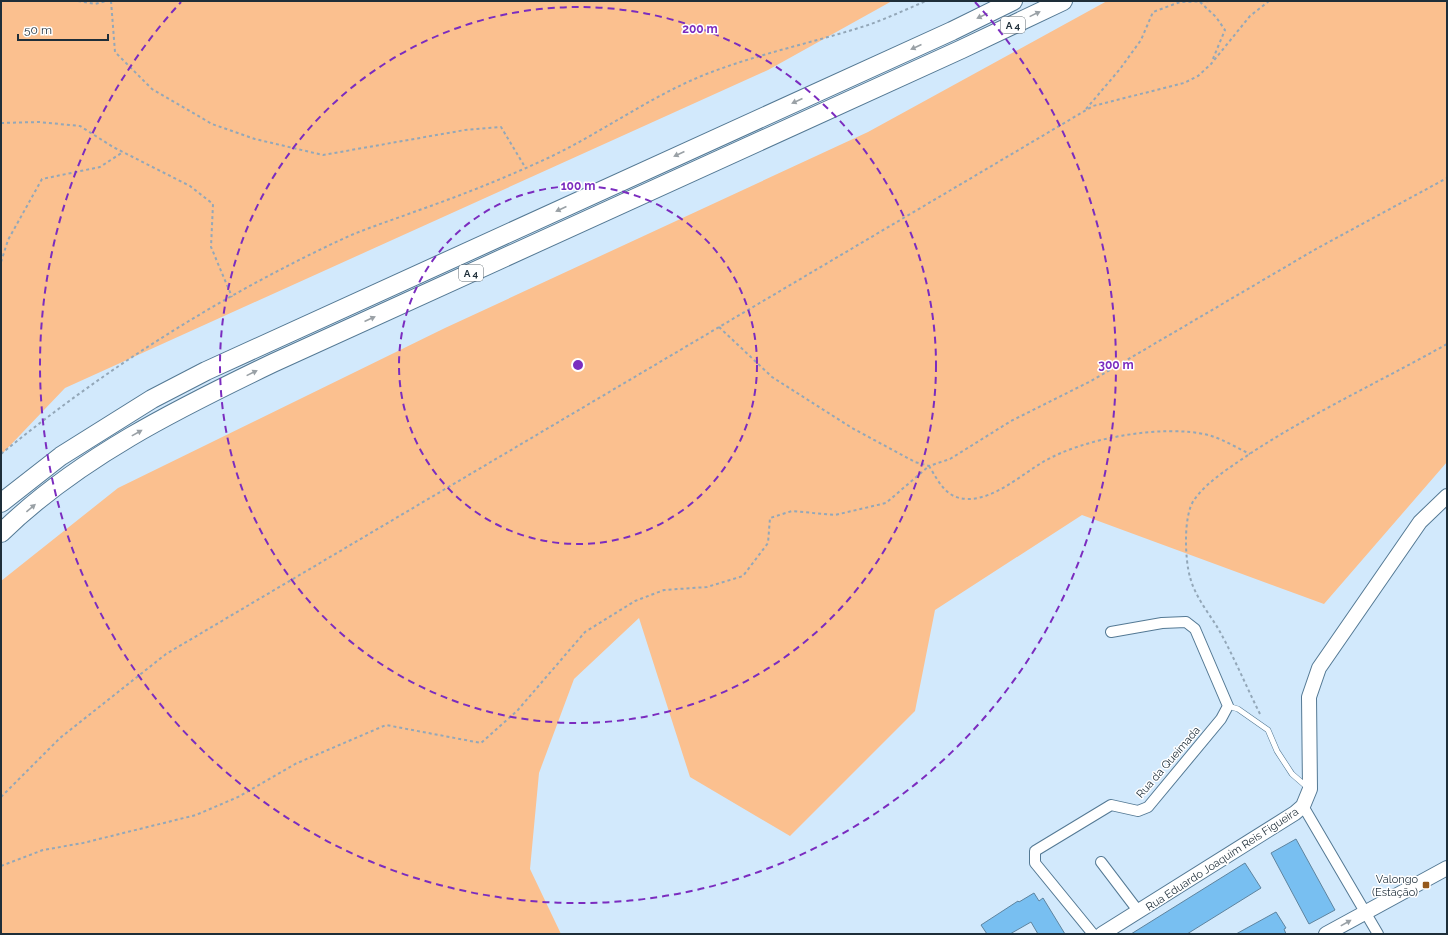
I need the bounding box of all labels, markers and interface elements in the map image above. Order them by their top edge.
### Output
one-way arrow [1030,11,1041,17]
one-way arrow [977,13,988,19]
scale bar [18,16,108,42]
road number: A 4 [1001,17,1025,33]
text: 200 m [682,22,718,36]
text: 50 m [24,23,52,37]
one-way arrow [910,44,922,50]
one-way arrow [792,98,803,104]
one-way arrow [673,151,685,158]
text: 100 m [561,179,595,193]
one-way arrow [555,206,567,212]
road number: A 4 [459,265,483,281]
one-way arrow [365,316,376,322]
centre of rings [571,358,585,372]
text: 300 m [1098,358,1134,372]
one-way arrow [246,370,258,376]
one-way arrow [131,430,142,436]
one-way arrow [25,504,36,513]
street label: Rua da Queimada [1134,724,1203,801]
street label: Rua Eduardo Joaquim Reis Figueira [1144,805,1301,914]
place label: Valongo (Estação) [1372,873,1418,899]
marker: Valongo (Estação) [1421,880,1431,890]
one-way arrow [1340,920,1352,926]

